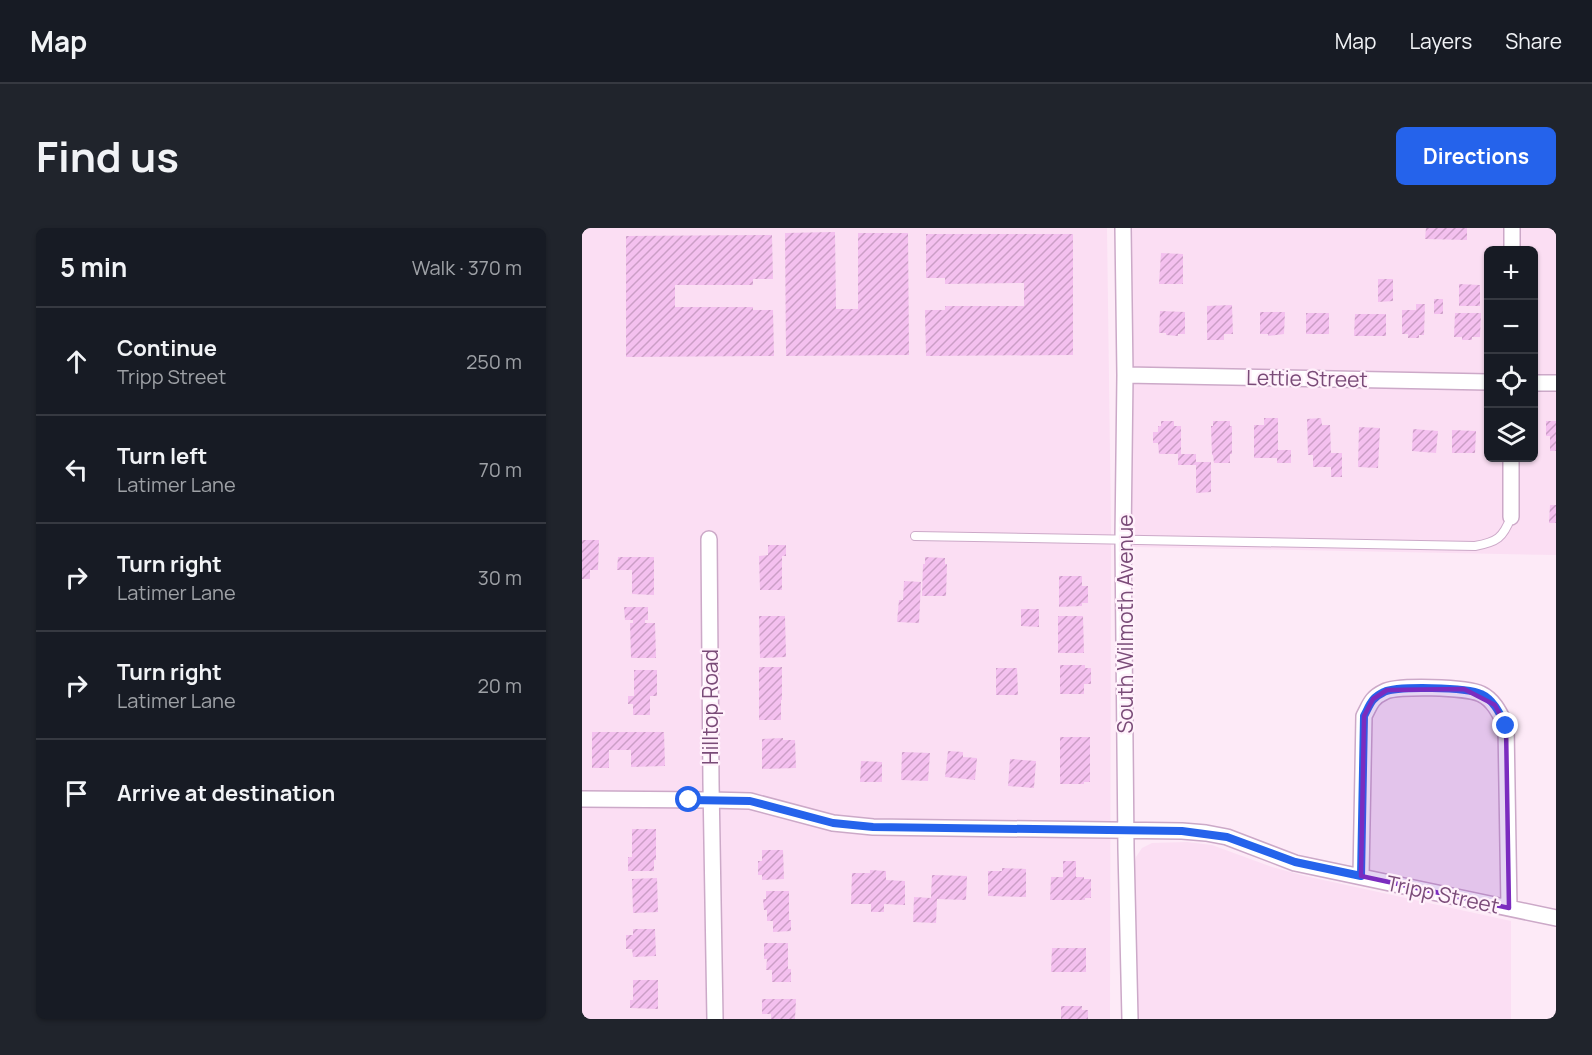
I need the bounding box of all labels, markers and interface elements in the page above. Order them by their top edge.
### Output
text: Map [30,22,87,60]
text: Map [1335,27,1376,55]
text: Layers [1409,27,1472,55]
text: Share [1505,27,1562,55]
text: Find us [36,127,179,185]
button: Directions [1396,127,1556,185]
map controls [1484,246,1538,462]
button: + [1484,246,1538,300]
text: 5 min [60,249,127,285]
text: Walk · 370 m [412,254,522,281]
button: − [1484,300,1538,354]
text: Continue [117,333,217,363]
icon: ahead [60,345,93,378]
text: 250 m [466,348,522,375]
button: locate [1484,354,1538,408]
text: Tripp Street [117,363,226,390]
street label: Lettie Street [1246,363,1368,393]
button: layers [1484,408,1538,462]
text: Turn left [117,441,207,471]
icon: left [60,453,93,486]
text: 70 m [479,456,522,483]
text: Latimer Lane [117,471,236,498]
street label: South Wilmoth Avenue [1111,514,1139,734]
text: Turn right [117,549,222,579]
icon: right [60,561,93,594]
text: 30 m [478,564,522,591]
text: Latimer Lane [117,579,236,606]
street label: Hilltop Road [696,649,724,765]
text: Turn right [117,657,222,687]
icon: right [60,669,93,702]
text: 20 m [477,672,522,699]
text: Latimer Lane [117,687,236,714]
route end [1492,712,1518,738]
icon: arrive [60,777,93,810]
text: Arrive at destination [117,778,335,808]
route start [675,786,701,812]
street label: Tripp Street [1384,868,1502,920]

